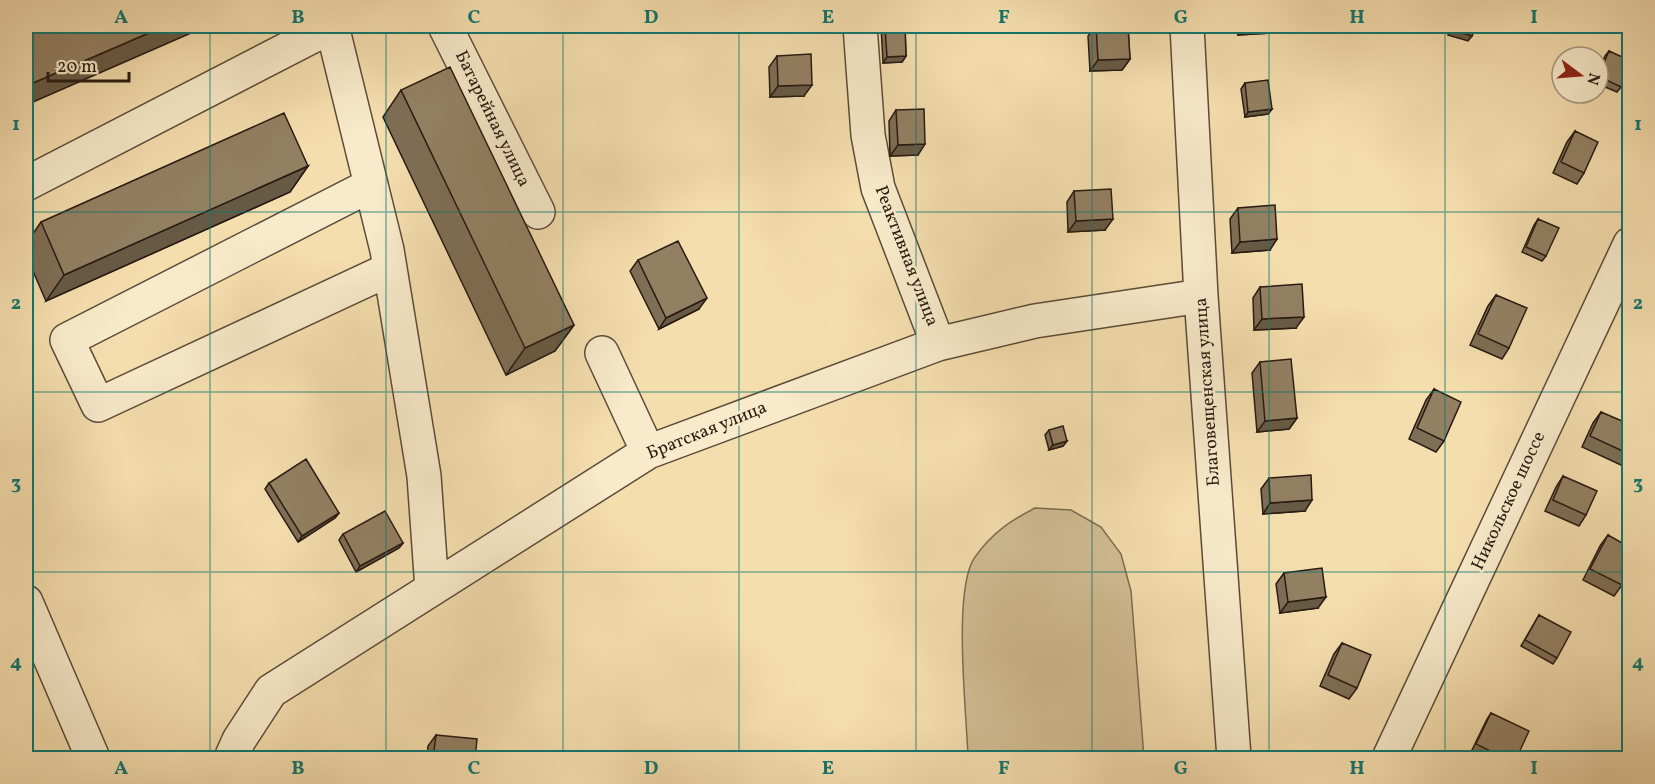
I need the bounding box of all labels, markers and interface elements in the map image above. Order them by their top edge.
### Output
text: A [114,4,128,32]
text: B [291,4,305,32]
text: C [468,4,481,32]
text: D [644,4,658,32]
text: E [822,4,834,32]
text: F [998,4,1010,32]
text: G [1174,4,1188,32]
text: H [1349,4,1365,32]
text: I [1530,4,1538,32]
scale bar [48,45,129,83]
north arrow [1550,45,1610,105]
street label: Батарейная улица [448,47,536,191]
text: 20 m [57,55,97,80]
text: N [1580,70,1605,88]
text: 1 [12,111,20,139]
text: 1 [1634,111,1642,139]
street label: Реактивная улица [868,182,944,330]
text: 2 [11,290,21,318]
text: 2 [1633,290,1643,318]
street label: Благовещенская улица [1189,297,1227,487]
street label: Братская улица [643,395,771,467]
street label: Никольское шоссе [1466,428,1552,574]
text: 3 [11,470,21,498]
text: 3 [1633,470,1643,498]
text: 4 [10,649,22,677]
text: 4 [1632,649,1644,677]
text: A [114,755,128,783]
text: B [291,755,305,783]
text: C [468,755,481,783]
text: D [644,755,658,783]
text: E [822,755,834,783]
text: F [998,755,1010,783]
text: G [1174,755,1188,783]
text: H [1349,755,1365,783]
text: I [1530,755,1538,783]

